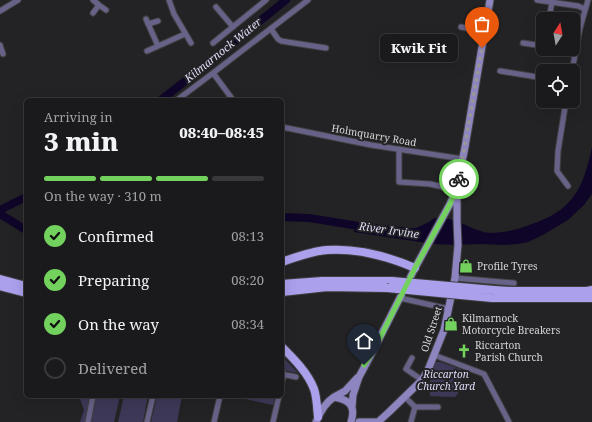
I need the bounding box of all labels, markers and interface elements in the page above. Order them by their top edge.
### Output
pin [465,7.0,499,48]
north arrow [536,12,580,56]
map controls [536,12,580,108]
water label: Kilmarnock Water [180,13,265,86]
icon: bag [471,13,493,35]
callout: Kwik Fit [380,34,458,62]
text: Kwik Fit [391,39,447,57]
button: locate [536,64,580,108]
text: Arriving in [44,108,113,126]
street label: Holmquarry Road [330,121,418,149]
text: 08:40–08:45 [179,122,264,142]
text: 3 min [44,123,119,159]
courier [439,159,479,199]
icon: bike [448,168,470,190]
text: On the way · 310 m [44,187,162,205]
water label: River Irvine [357,218,421,241]
icon: check [44,225,66,247]
text: Confirmed [78,226,154,246]
text: 08:13 [231,227,264,245]
shop icon: Profile Tyres [458,258,474,274]
place label: Profile Tyres [477,259,538,273]
icon: check [44,269,66,291]
text: Preparing [78,270,149,290]
text: 08:20 [231,271,264,289]
street label: Old Street [417,304,445,354]
place label: Kilmarnock Motorcycle Breakers [462,311,561,337]
icon: check [44,313,66,335]
text: On the way [78,314,159,334]
text: 08:34 [231,315,264,333]
shop icon: Kilmarnock Motorcycle Breakers [443,316,459,332]
pin [347,324,381,365]
icon: home [353,330,375,352]
place label: Riccarton Parish Church [475,338,544,364]
church icon: Riccarton Parish Church [456,343,472,359]
text: Delivered [78,358,147,378]
park label: Riccarton Church Yard [417,367,475,393]

